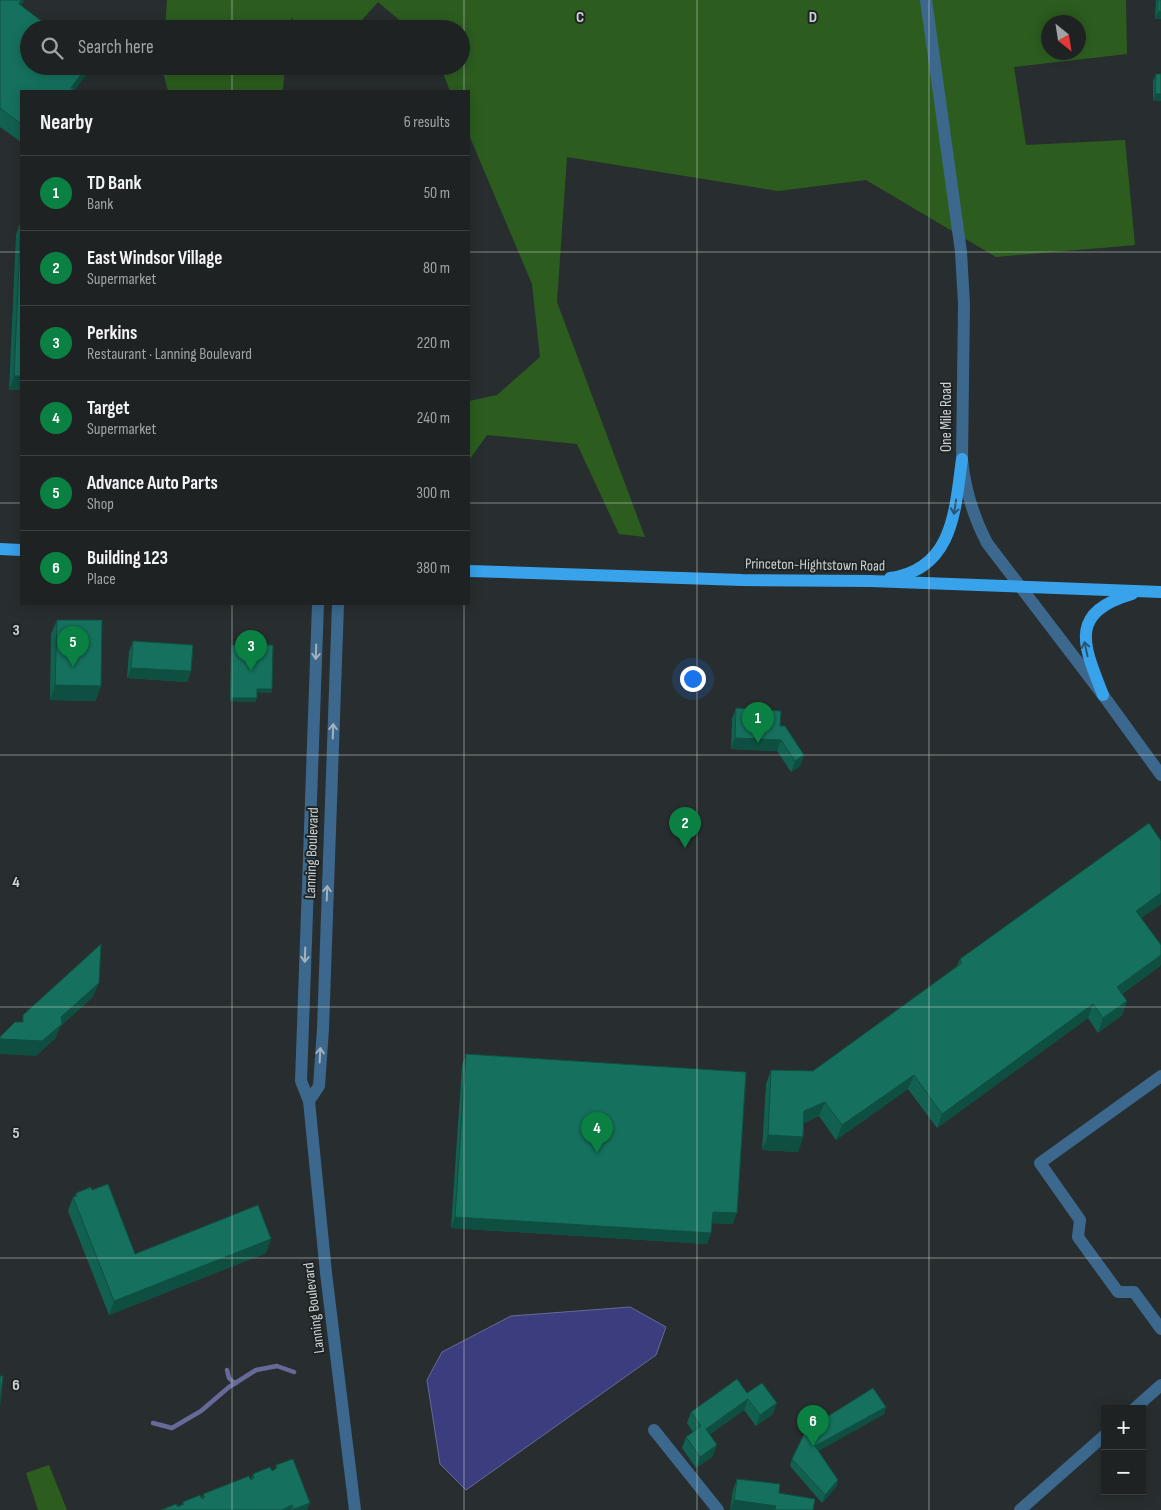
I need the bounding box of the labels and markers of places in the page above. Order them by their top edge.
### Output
pin: 5 [57,626,89,667]
pin: 3 [235,630,267,671]
pin: 1 [742,702,774,743]
pin: 2 [669,807,701,848]
pin: 4 [581,1112,613,1153]
pin: 6 [797,1405,829,1446]

